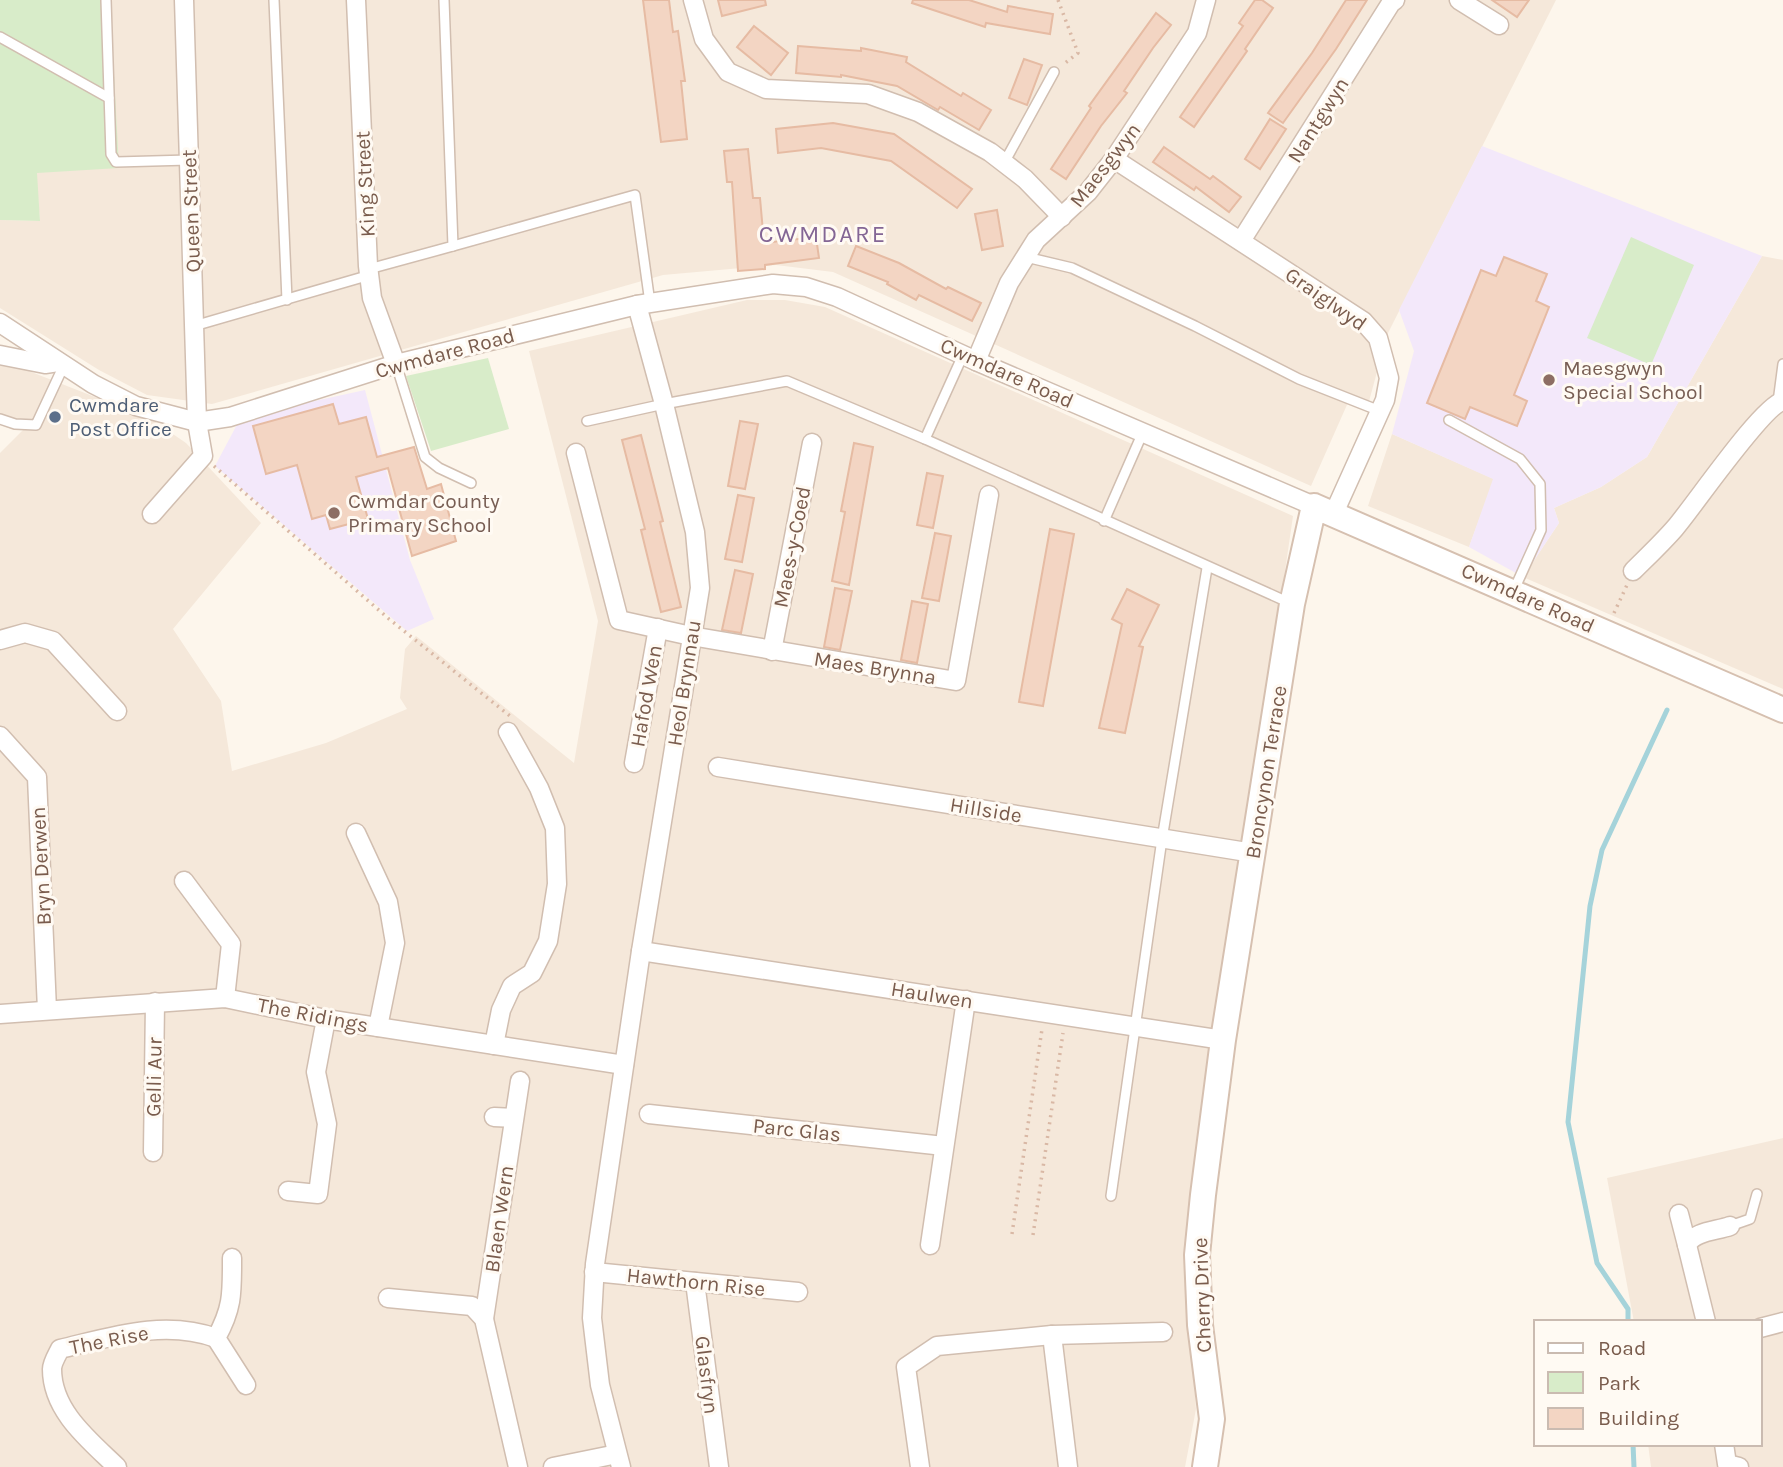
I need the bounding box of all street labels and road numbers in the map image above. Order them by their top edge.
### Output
street label: Nantgwyn [1282,73,1354,167]
street label: Maesgwyn [1065,118,1145,212]
street label: King Street [350,130,380,238]
street label: Queen Street [177,149,205,273]
street label: Graiglwyd [1281,262,1371,336]
street label: Cwmdare Road [373,323,517,383]
street label: Cwmdare Road [937,333,1077,413]
street label: Maes-y-Coed [768,484,816,610]
street label: Cwmdare Road [1458,558,1598,638]
street label: Heol Brynnau [662,618,706,748]
street label: Hafod Wen [625,643,667,749]
street label: Maes Brynna [812,646,938,690]
street label: Broncynon Terrace [1240,684,1292,860]
street label: Hillside [948,792,1024,828]
street label: Bryn Derwen [26,806,56,926]
street label: Haulwen [889,977,975,1013]
street label: The Ridings [256,993,370,1037]
street label: Gelli Aur [141,1037,167,1117]
street label: Parc Glas [752,1113,842,1147]
street label: Blaen Wern [480,1164,518,1274]
street label: Cherry Drive [1188,1237,1216,1353]
street label: Hawthorn Rise [626,1263,766,1301]
street label: The Rise [67,1321,151,1359]
street label: Glasfryn [690,1335,724,1415]

